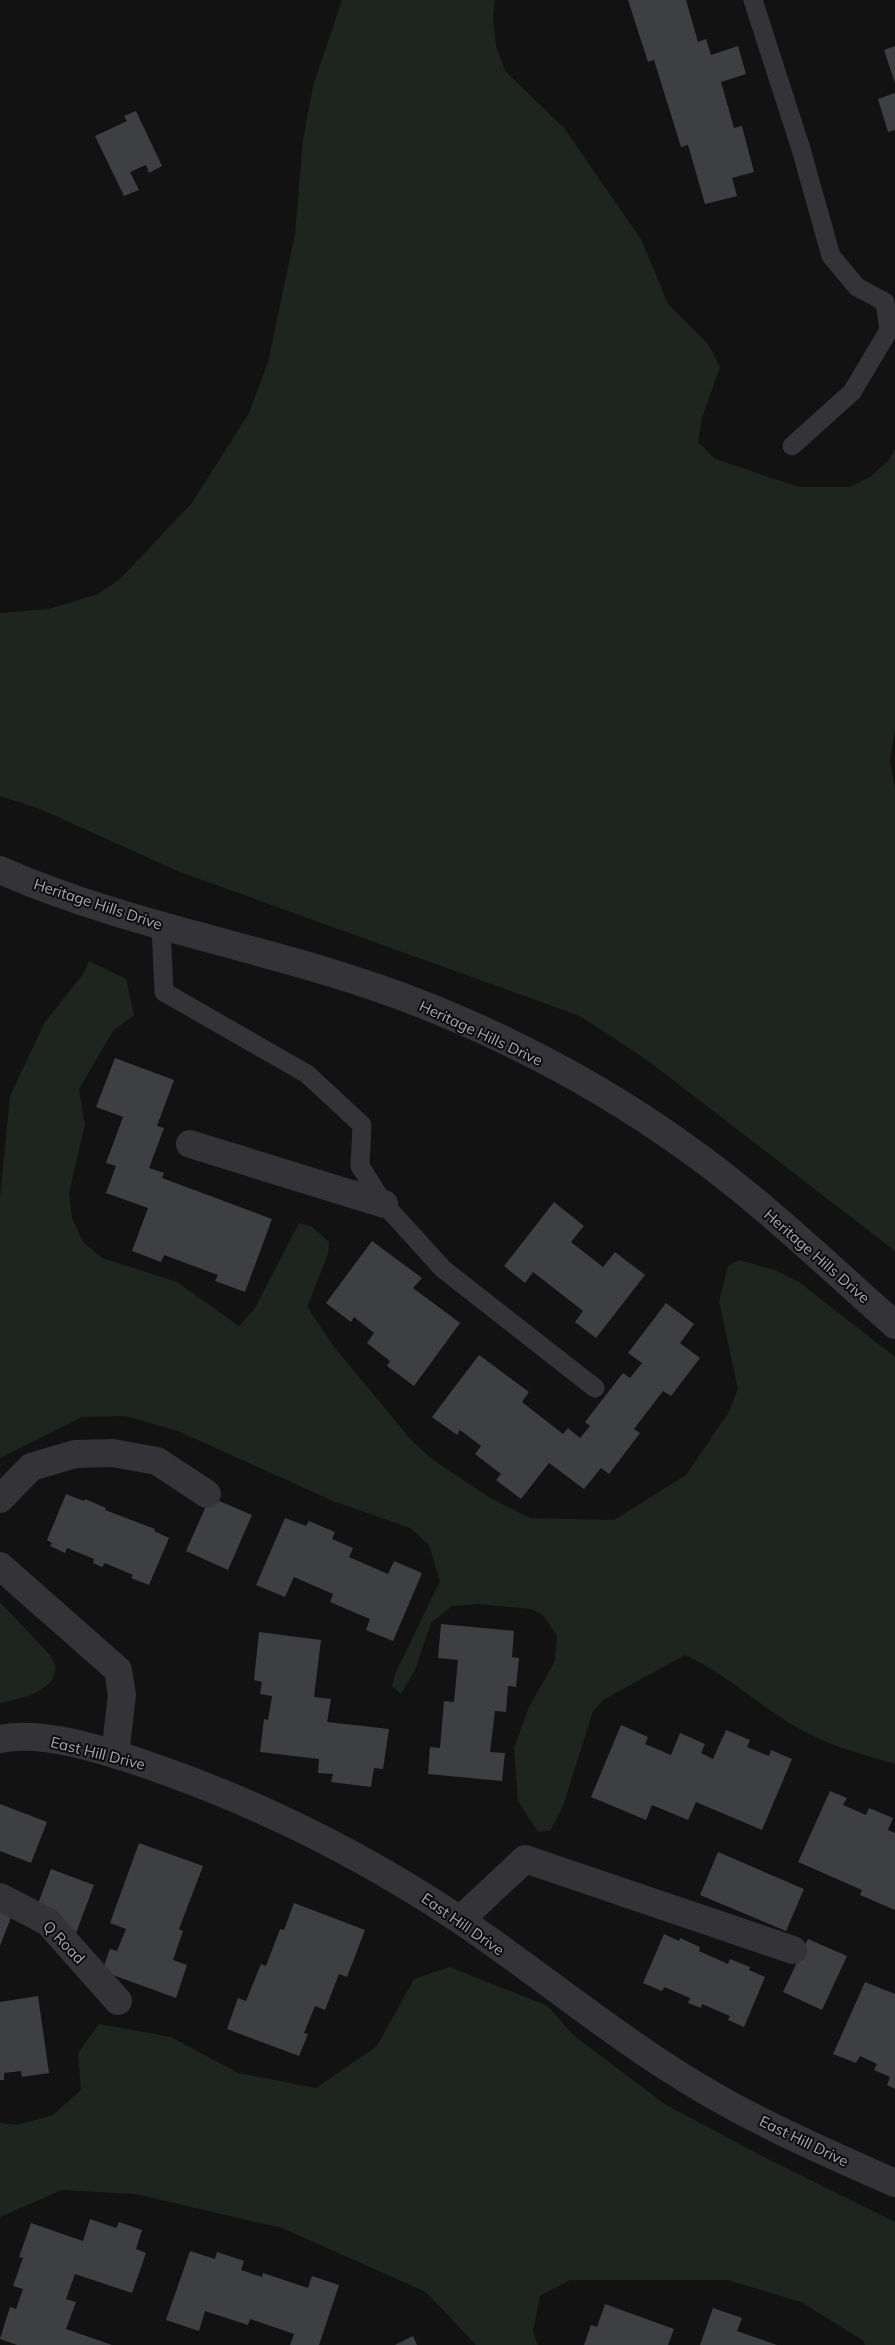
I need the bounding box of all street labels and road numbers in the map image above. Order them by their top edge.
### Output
street label: Heritage Hills Drive [31,874,165,934]
street label: Heritage Hills Drive [416,996,546,1070]
street label: Heritage Hills Drive [760,1205,874,1307]
street label: East Hill Drive [49,1732,147,1774]
street label: East Hill Drive [418,1889,508,1959]
street label: Q Road [39,1917,89,1967]
street label: East Hill Drive [756,2111,852,2171]

